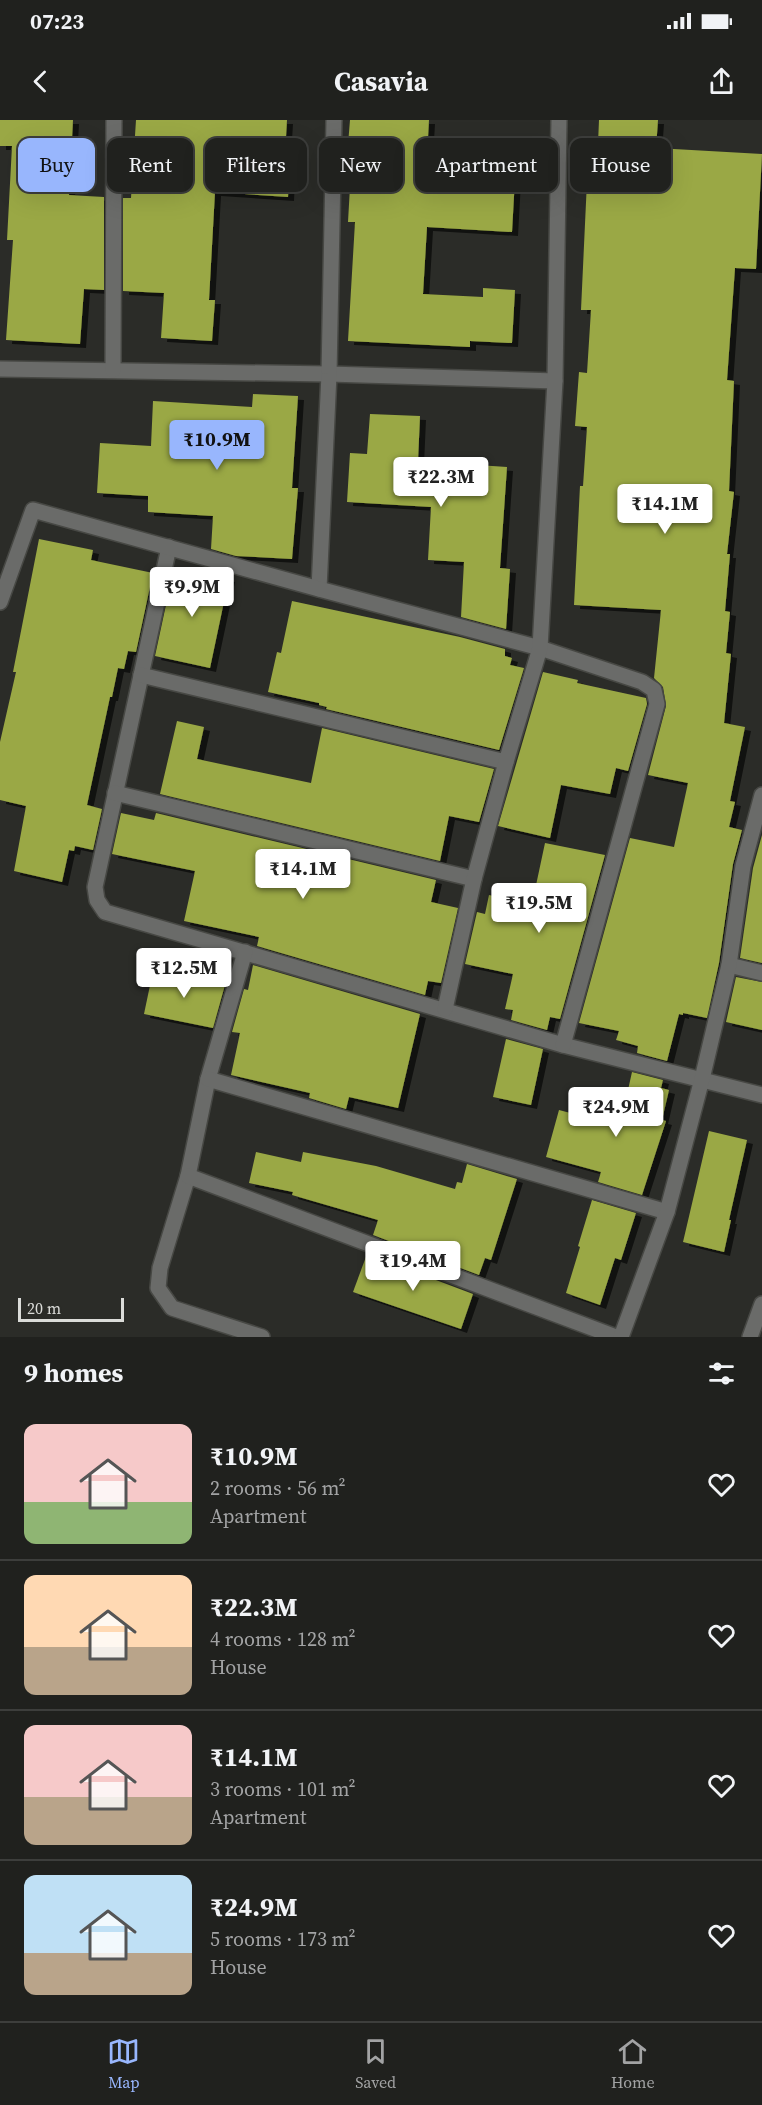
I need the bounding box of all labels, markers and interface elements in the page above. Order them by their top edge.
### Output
text: 07:23 [30,6,84,36]
text: Casavia [334,63,428,100]
icon: back [24,65,57,98]
icon: share [705,65,738,98]
chip: Buy [18,138,95,192]
chip: Rent [107,138,193,192]
chip: Filters [205,138,307,192]
chip: New [319,138,403,192]
chip: Apartment [415,138,558,192]
chip: House [570,138,671,192]
pin: ₹10.9M [168,420,266,471]
text: ₹10.9M [183,425,251,453]
pin: ₹22.3M [392,457,490,508]
text: ₹22.3M [407,462,475,490]
pin: ₹14.1M [616,484,714,535]
text: ₹14.1M [631,489,699,517]
pin: ₹9.9M [150,567,234,618]
text: ₹9.9M [164,572,220,600]
pin: ₹14.1M [254,849,352,900]
text: ₹14.1M [269,854,337,882]
pin: ₹19.5M [490,883,588,934]
text: ₹19.5M [505,888,573,916]
pin: ₹12.5M [135,948,233,999]
text: ₹12.5M [150,953,218,981]
pin: ₹24.9M [567,1087,665,1138]
text: ₹24.9M [582,1092,650,1120]
pin: ₹19.4M [364,1241,462,1292]
text: ₹19.4M [379,1246,447,1274]
scale bar [18,1295,124,1322]
text: 20 m [27,1297,61,1319]
text: 9 homes [24,1355,123,1391]
icon: filters [705,1357,738,1390]
text: ₹10.9M [210,1438,297,1474]
icon: home [72,1448,144,1520]
icon: heart [705,1468,738,1501]
text: 2 rooms · 56 m² [210,1474,346,1502]
text: Apartment [210,1502,307,1530]
text: ₹22.3M [210,1589,297,1625]
icon: home [72,1599,144,1671]
icon: heart [705,1619,738,1652]
text: 4 rooms · 128 m² [210,1625,356,1653]
text: House [210,1653,267,1681]
text: ₹14.1M [210,1739,297,1775]
icon: home [72,1749,144,1821]
icon: heart [705,1769,738,1802]
text: 3 rooms · 101 m² [210,1775,356,1803]
text: Apartment [210,1803,307,1831]
text: ₹24.9M [210,1889,297,1925]
icon: home [72,1899,144,1971]
icon: heart [705,1919,738,1952]
text: 5 rooms · 173 m² [210,1925,356,1953]
text: House [210,1953,267,1981]
tab: Map [107,2035,140,2093]
tab: Saved [355,2035,396,2093]
tab: Home [611,2035,655,2093]

